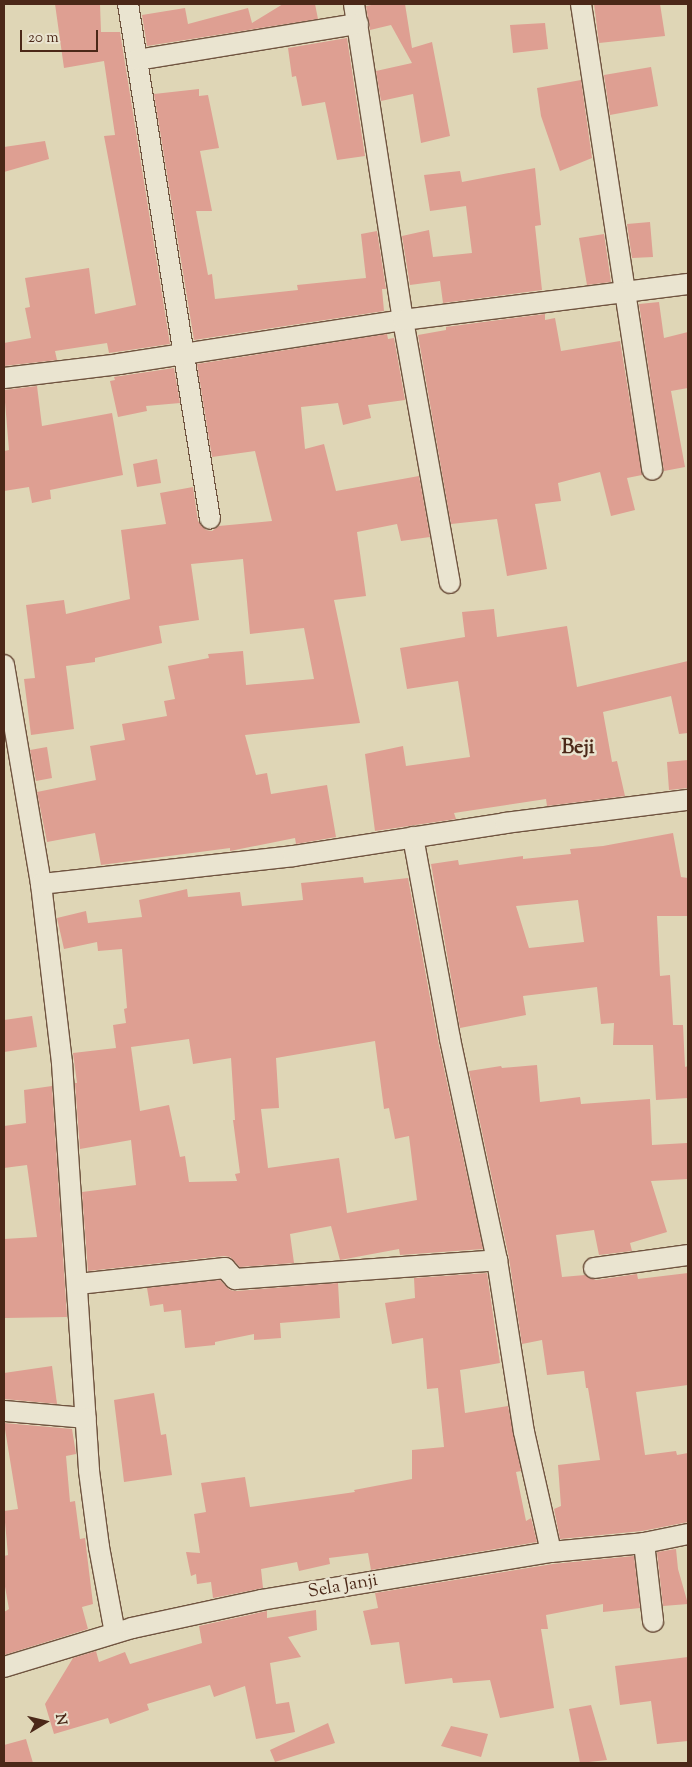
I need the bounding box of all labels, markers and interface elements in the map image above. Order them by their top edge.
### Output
scale bar [22,20,100,52]
text: 20 m [28,28,59,49]
district label: Beji [561,736,595,760]
street label: Sela Janji [307,1570,379,1604]
north arrow [20,1697,70,1747]
text: N [49,1713,71,1727]

